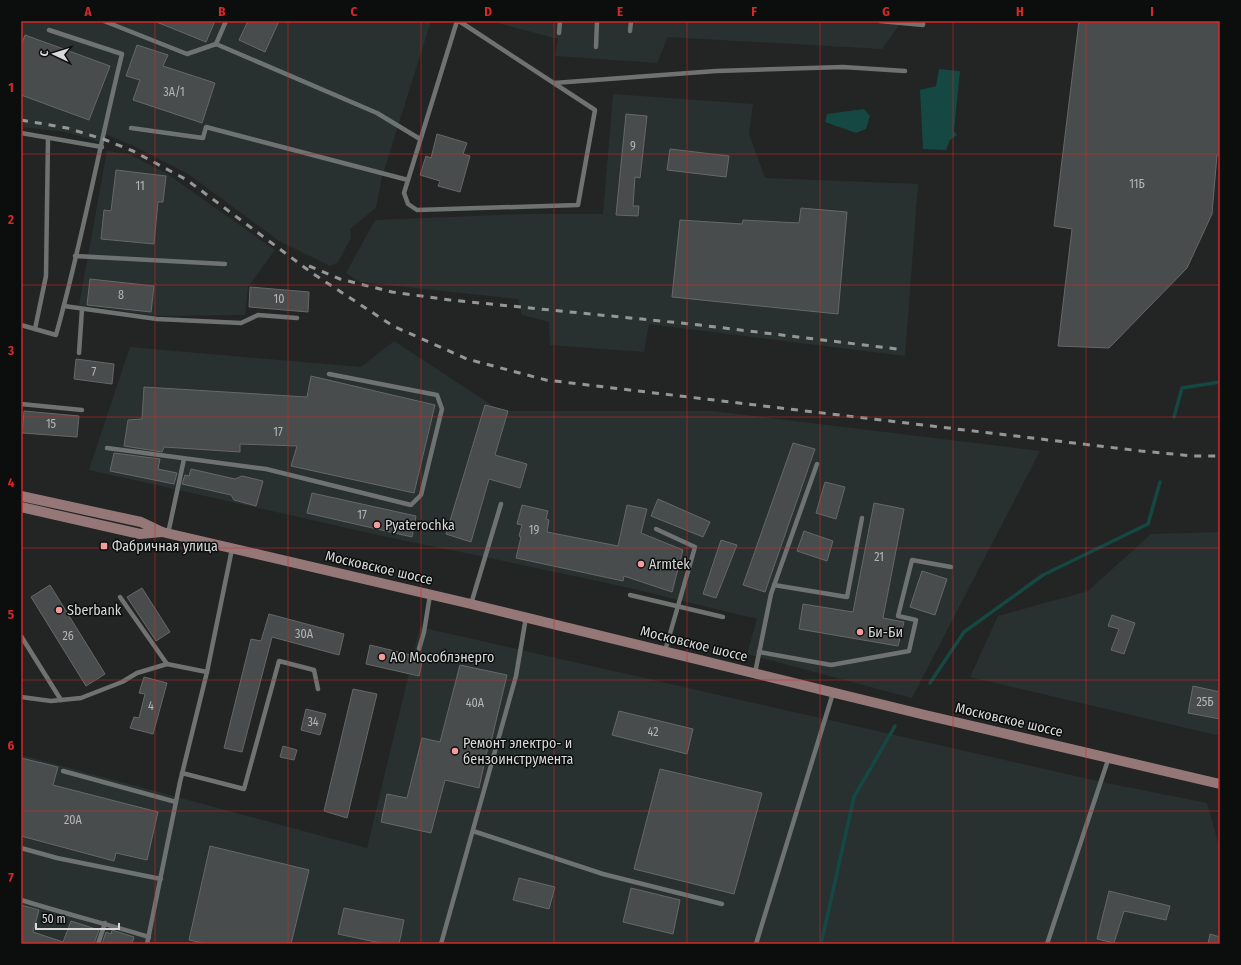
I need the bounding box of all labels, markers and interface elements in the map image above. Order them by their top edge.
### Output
text: A [83,4,92,19]
text: B [218,4,226,19]
text: C [351,4,358,19]
text: D [484,4,492,19]
text: E [617,4,623,19]
text: F [751,4,757,19]
text: G [882,4,890,19]
text: H [1016,4,1024,19]
text: I [1150,4,1154,19]
north arrow [34,34,74,74]
text: С [38,50,51,57]
text: 1 [8,80,14,95]
house number: 3А/1 [163,85,185,99]
house number: 9 [630,139,636,153]
house number: 11Б [1129,177,1145,191]
house number: 11 [135,179,145,193]
text: 2 [7,212,14,227]
house number: 8 [118,288,124,302]
house number: 10 [274,292,284,306]
text: 3 [7,343,14,358]
house number: 7 [92,365,97,379]
house number: 15 [46,417,57,431]
house number: 17 [273,425,283,439]
text: 4 [8,475,15,490]
house number: 17 [357,508,367,522]
place label: Pyaterochka [385,517,455,534]
marker: Pyaterochka [372,520,382,530]
house number: 19 [529,523,539,537]
place label: Фабричная улица [112,538,218,555]
marker: Фабричная улица [99,541,109,551]
street label: Московское шоссе [324,547,435,589]
house number: 21 [874,550,884,564]
place label: Armtek [649,556,690,573]
marker: Armtek [636,559,646,569]
place label: Sberbank [67,602,122,619]
marker: Sberbank [54,605,64,615]
text: 5 [8,607,14,622]
street label: Московское шоссе [639,622,749,666]
place label: Би-Би [868,624,903,641]
house number: 30А [295,627,314,641]
marker: Би-Би [855,627,865,637]
house number: 26 [62,629,74,643]
place label: АО Мособлэнерго [390,649,494,666]
marker: АО Мособлэнерго [377,652,387,662]
house number: 25Б [1196,695,1214,709]
house number: 40А [466,696,485,710]
house number: 4 [148,699,154,713]
street label: Московское шоссе [954,699,1065,741]
house number: 34 [307,715,319,729]
house number: 42 [648,725,658,739]
place label: Ремонт электро- и бензоинструмента [463,735,573,768]
text: 6 [8,738,15,753]
marker: Ремонт электро- и бензоинструмента [450,746,460,756]
house number: 20А [64,813,83,827]
text: 7 [8,870,14,885]
scale bar [36,905,119,931]
text: 50 m [42,912,66,926]

